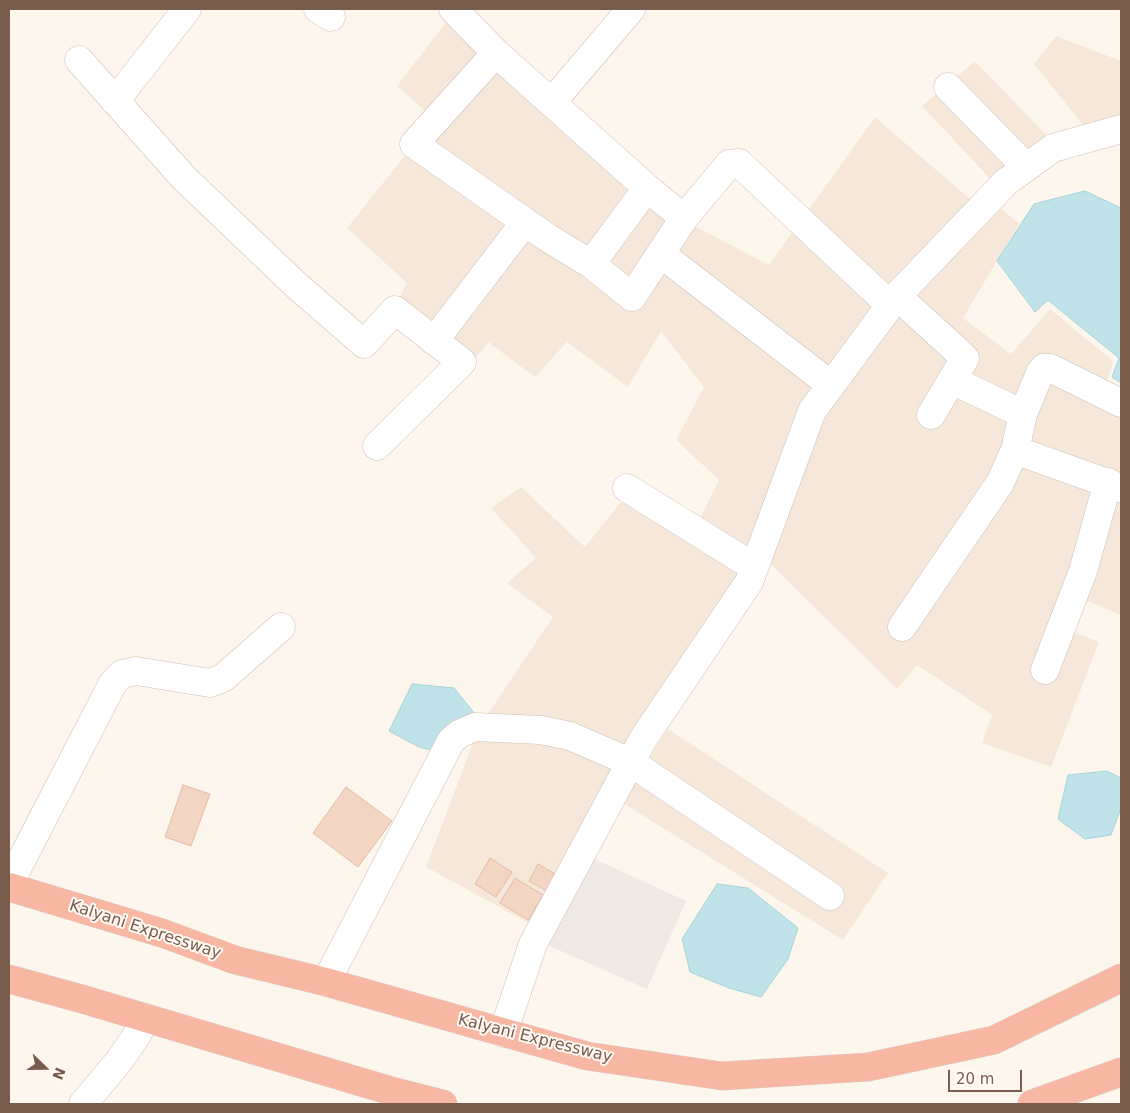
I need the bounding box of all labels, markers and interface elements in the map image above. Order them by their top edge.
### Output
street label: Kalyani Expressway [67,896,223,964]
street label: Kalyani Expressway [456,1011,614,1067]
north arrow [20,1043,70,1093]
scale bar [950,1060,1024,1092]
text: N [49,1065,69,1082]
text: 20 m [956,1070,994,1088]

